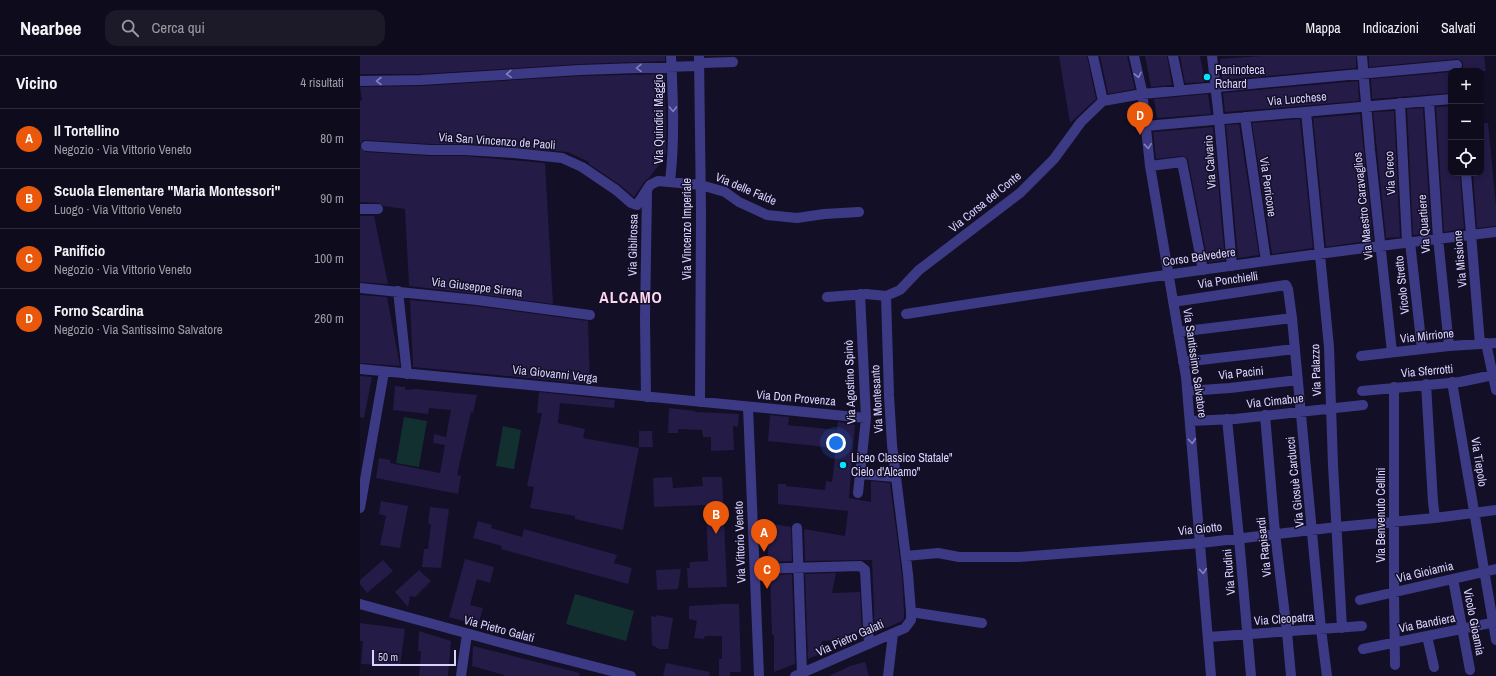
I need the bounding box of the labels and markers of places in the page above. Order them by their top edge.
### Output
place label: Paninoteca Rchard [1215,62,1265,92]
marker: Paninoteca Rchard [1202,72,1212,82]
pin: D [1127,102,1153,135]
place label: Liceo Classico Statale" Cielo d'Alcamo" [851,450,953,480]
marker: Liceo Classico Statale" Cielo d'Alcamo" [838,460,848,470]
pin: B [703,501,729,534]
pin: A [751,519,777,552]
pin: C [754,556,780,589]

